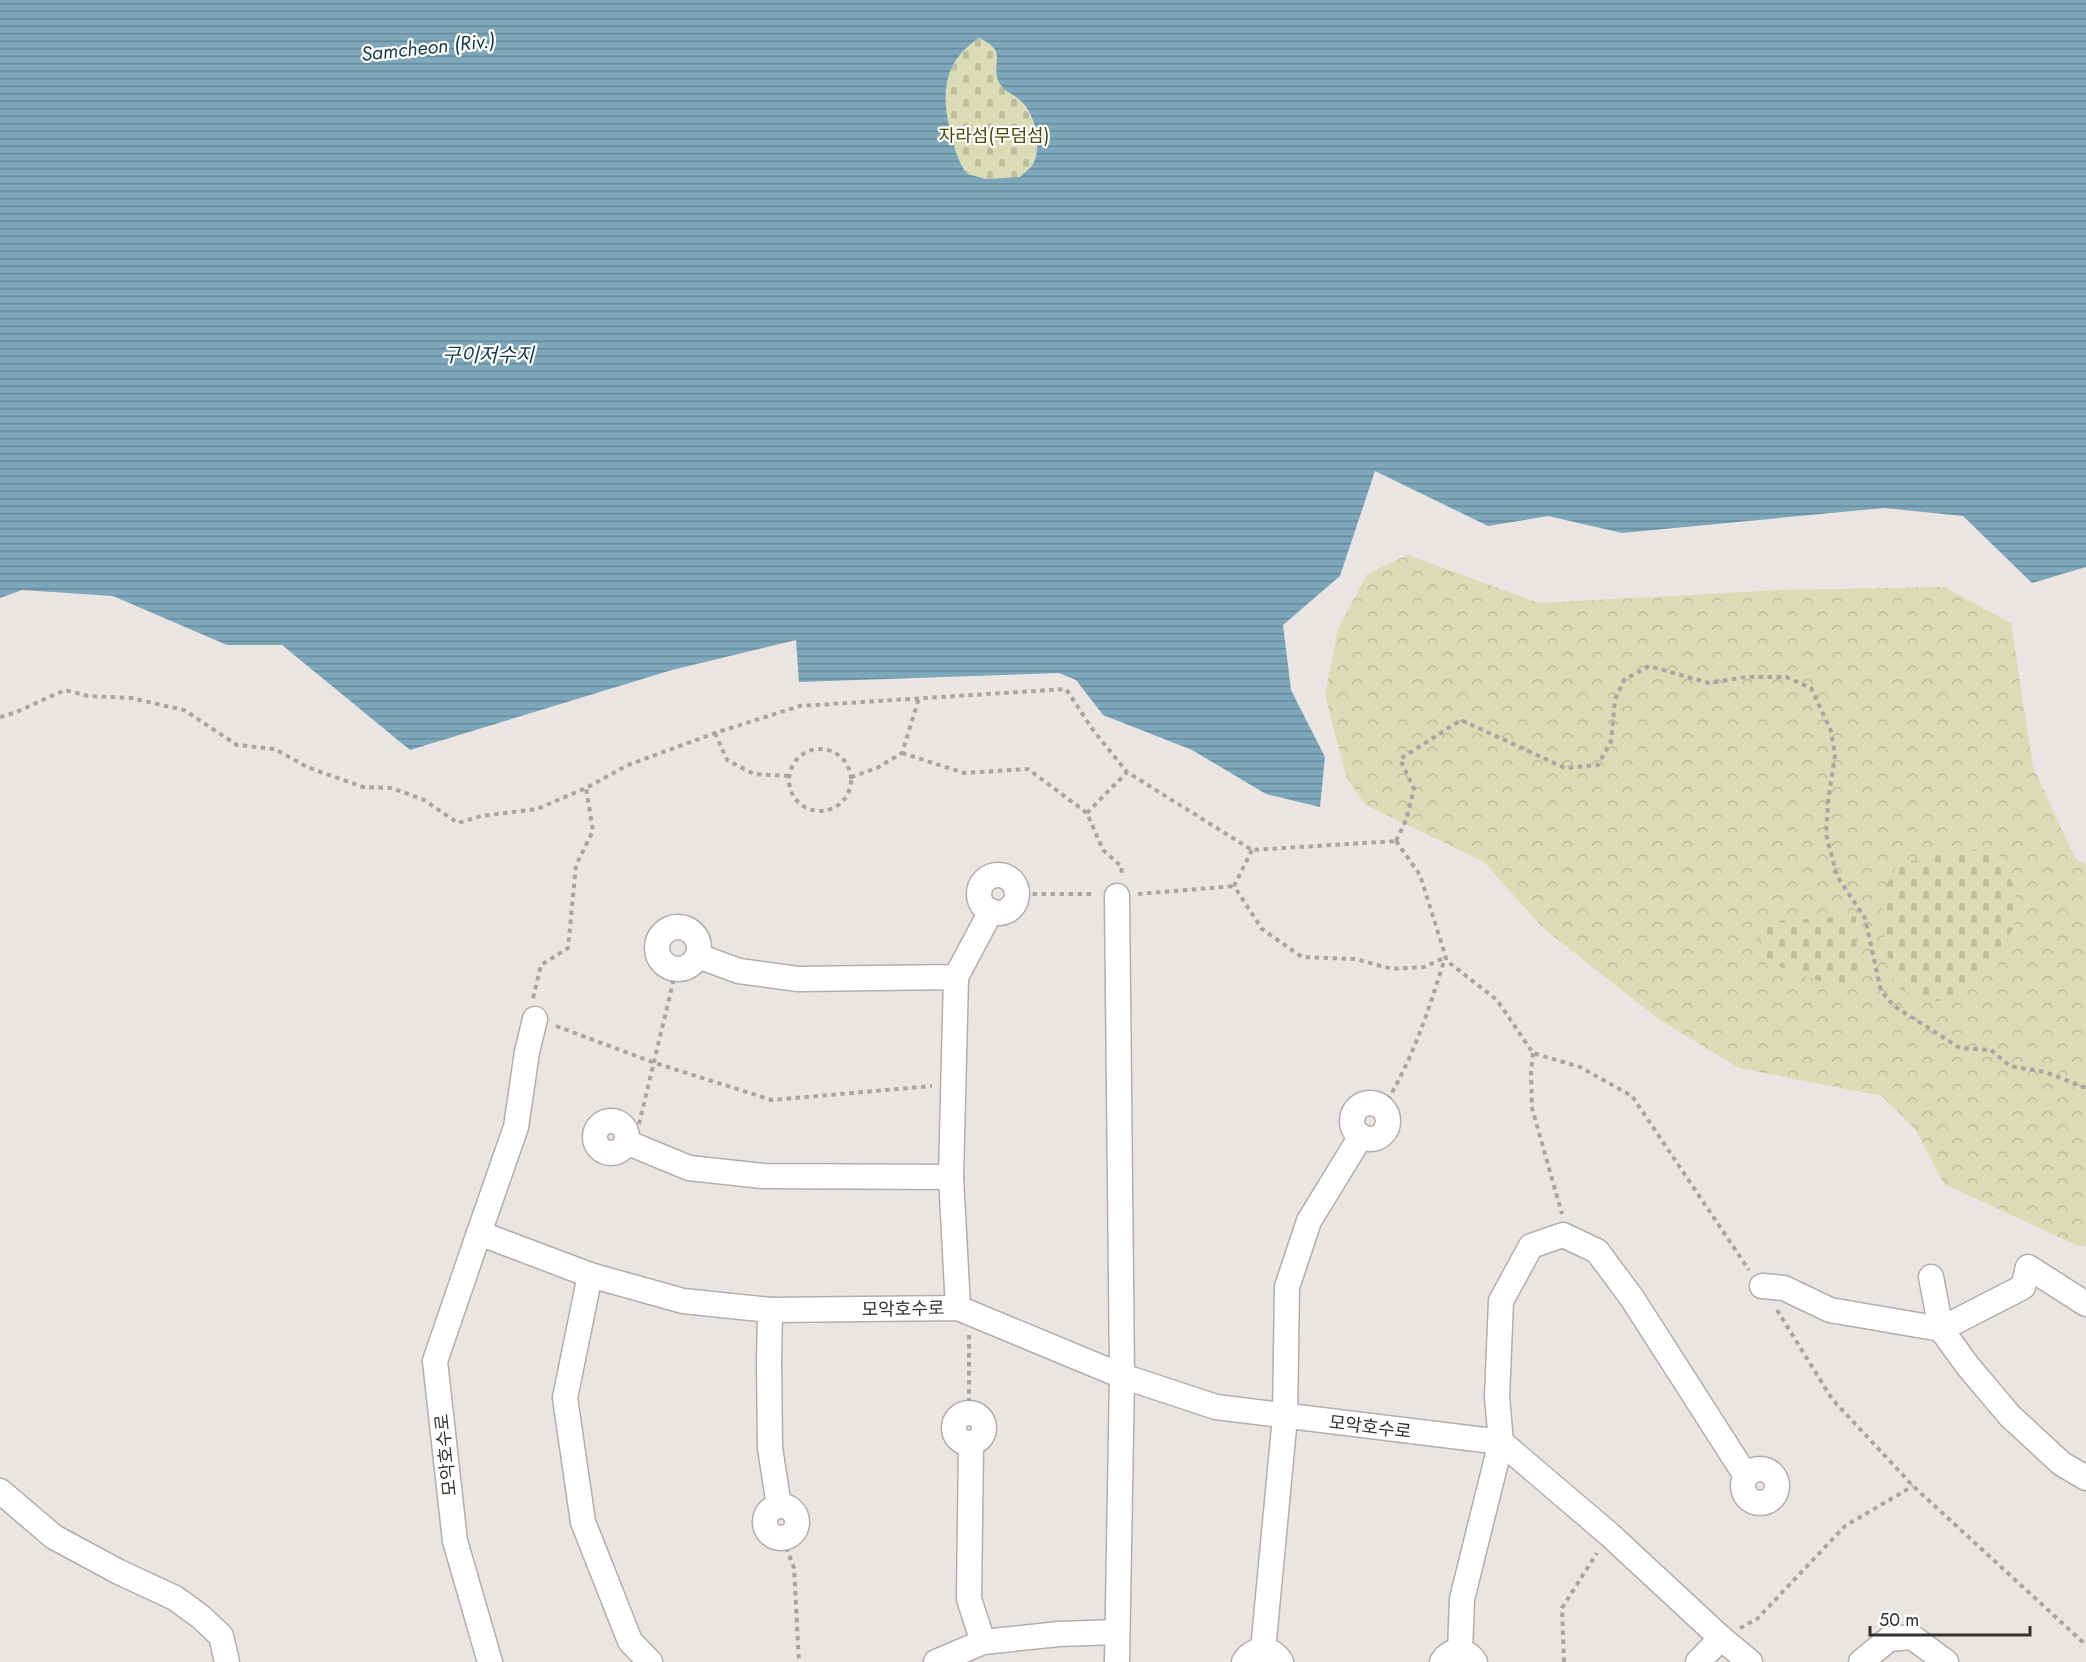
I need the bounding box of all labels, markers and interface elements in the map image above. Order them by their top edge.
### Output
water label: Samcheon (Riv.) [360,26,496,69]
park label: 자라섬(무덤섬) [939,123,1049,149]
water label: 구이저수지 [442,341,536,370]
street label: 모악호수로 [861,1295,945,1323]
street label: 모악호수로 [1327,1409,1413,1445]
street label: 모악호수로 [429,1412,463,1498]
scale bar [1870,1599,2030,1637]
text: 50 m [1879,1607,1919,1633]

